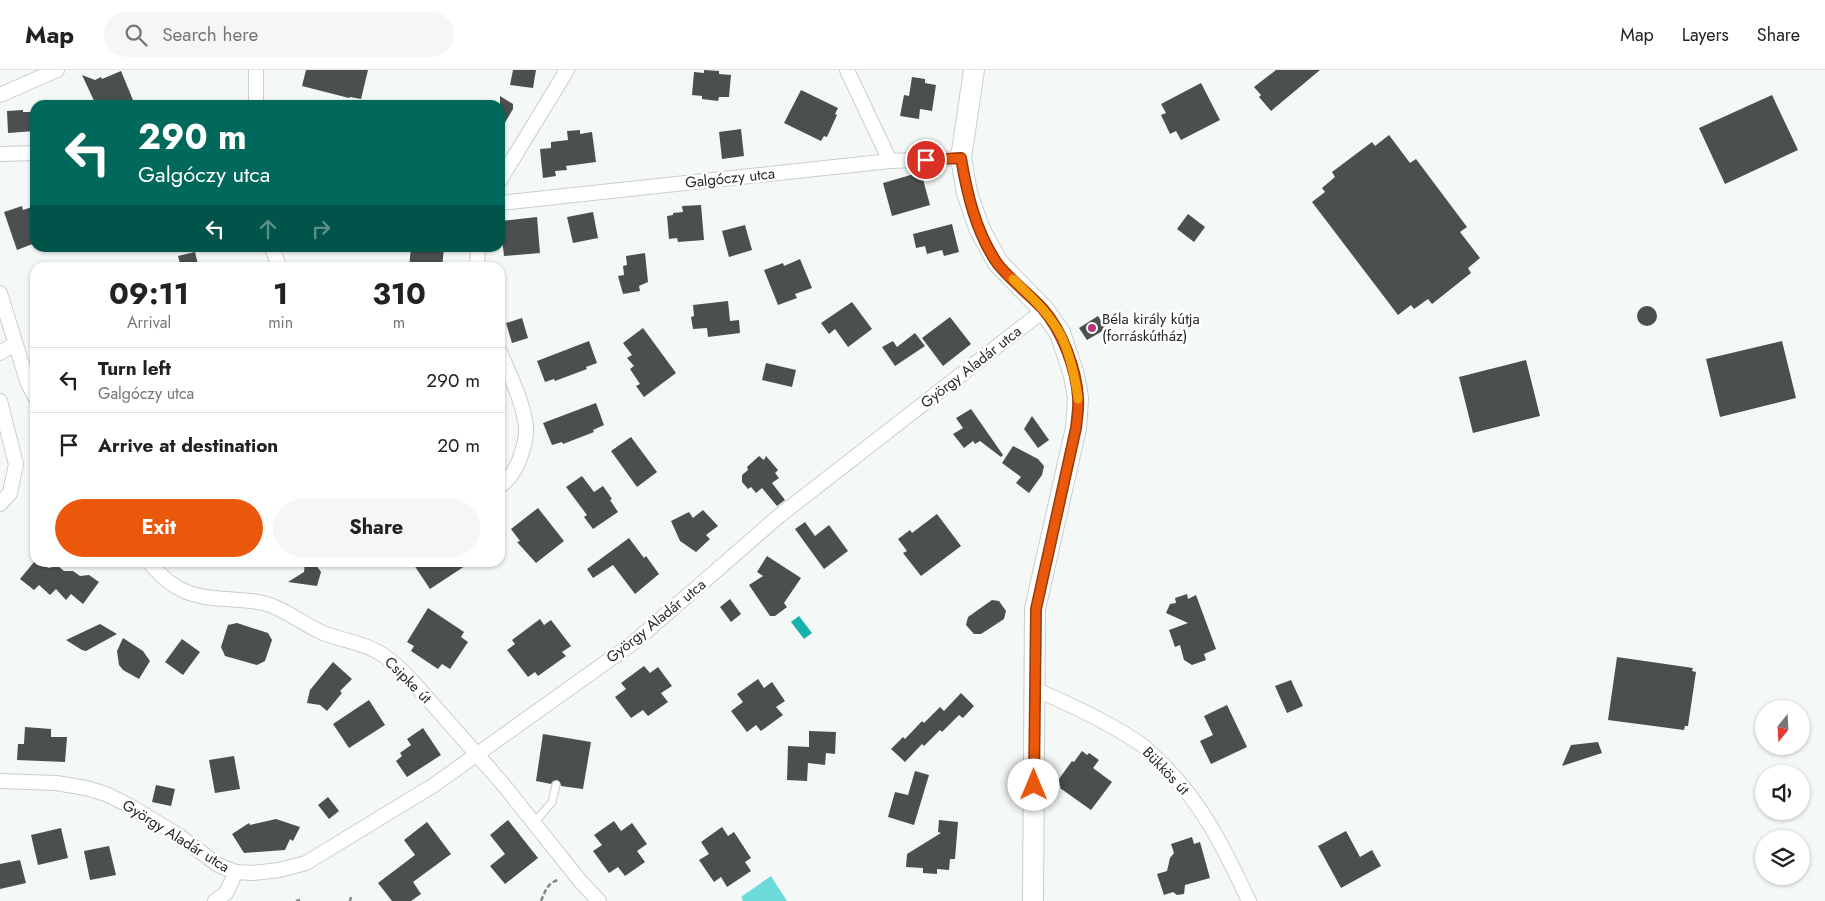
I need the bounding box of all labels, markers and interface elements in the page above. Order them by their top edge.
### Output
search box [104,12,454,57]
text: Map [25,17,74,52]
icon: search [122,21,150,49]
text: Search here [162,21,258,48]
text: Map [1620,22,1654,48]
text: Layers [1682,22,1729,48]
text: Share [1757,22,1800,48]
text: 290 m [138,112,247,162]
icon: left [55,120,120,185]
pin [905,139,947,181]
icon: arrive [912,146,940,174]
text: Galgóczy utca [138,158,270,190]
street label: Galgóczy utca [684,162,776,194]
icon: left [201,215,229,243]
icon: ahead [254,215,282,243]
icon: right [307,215,335,243]
text: 09:11 [109,272,189,315]
text: 1 [273,272,288,315]
text: 310 [372,272,426,315]
place label: Béla király kútja (forráskútház) [1102,308,1200,347]
text: Arrival [127,311,171,334]
text: min [268,311,293,334]
text: m [393,311,405,334]
street label: György Aladár utca [916,321,1026,413]
marker: Béla király kútja (forráskútház) [1086,322,1098,334]
text: Turn left [98,355,171,382]
icon: left [55,366,83,394]
text: 290 m [426,367,480,394]
text: Galgóczy utca [98,382,194,405]
icon: arrive [55,431,83,459]
text: Arrive at destination [98,432,278,459]
text: 20 m [437,432,480,459]
button: Exit [55,499,263,557]
button: Share [273,499,480,557]
street label: György Aladár utca [601,574,711,668]
street label: Csipke út [379,651,437,709]
north arrow [1755,700,1810,755]
map controls [1755,700,1810,885]
street label: Bükkös út [1137,742,1195,800]
position arrow [1007,758,1059,810]
button: sound [1755,765,1810,820]
street label: György Aladár utca [118,794,234,878]
button: layers [1755,830,1810,885]

